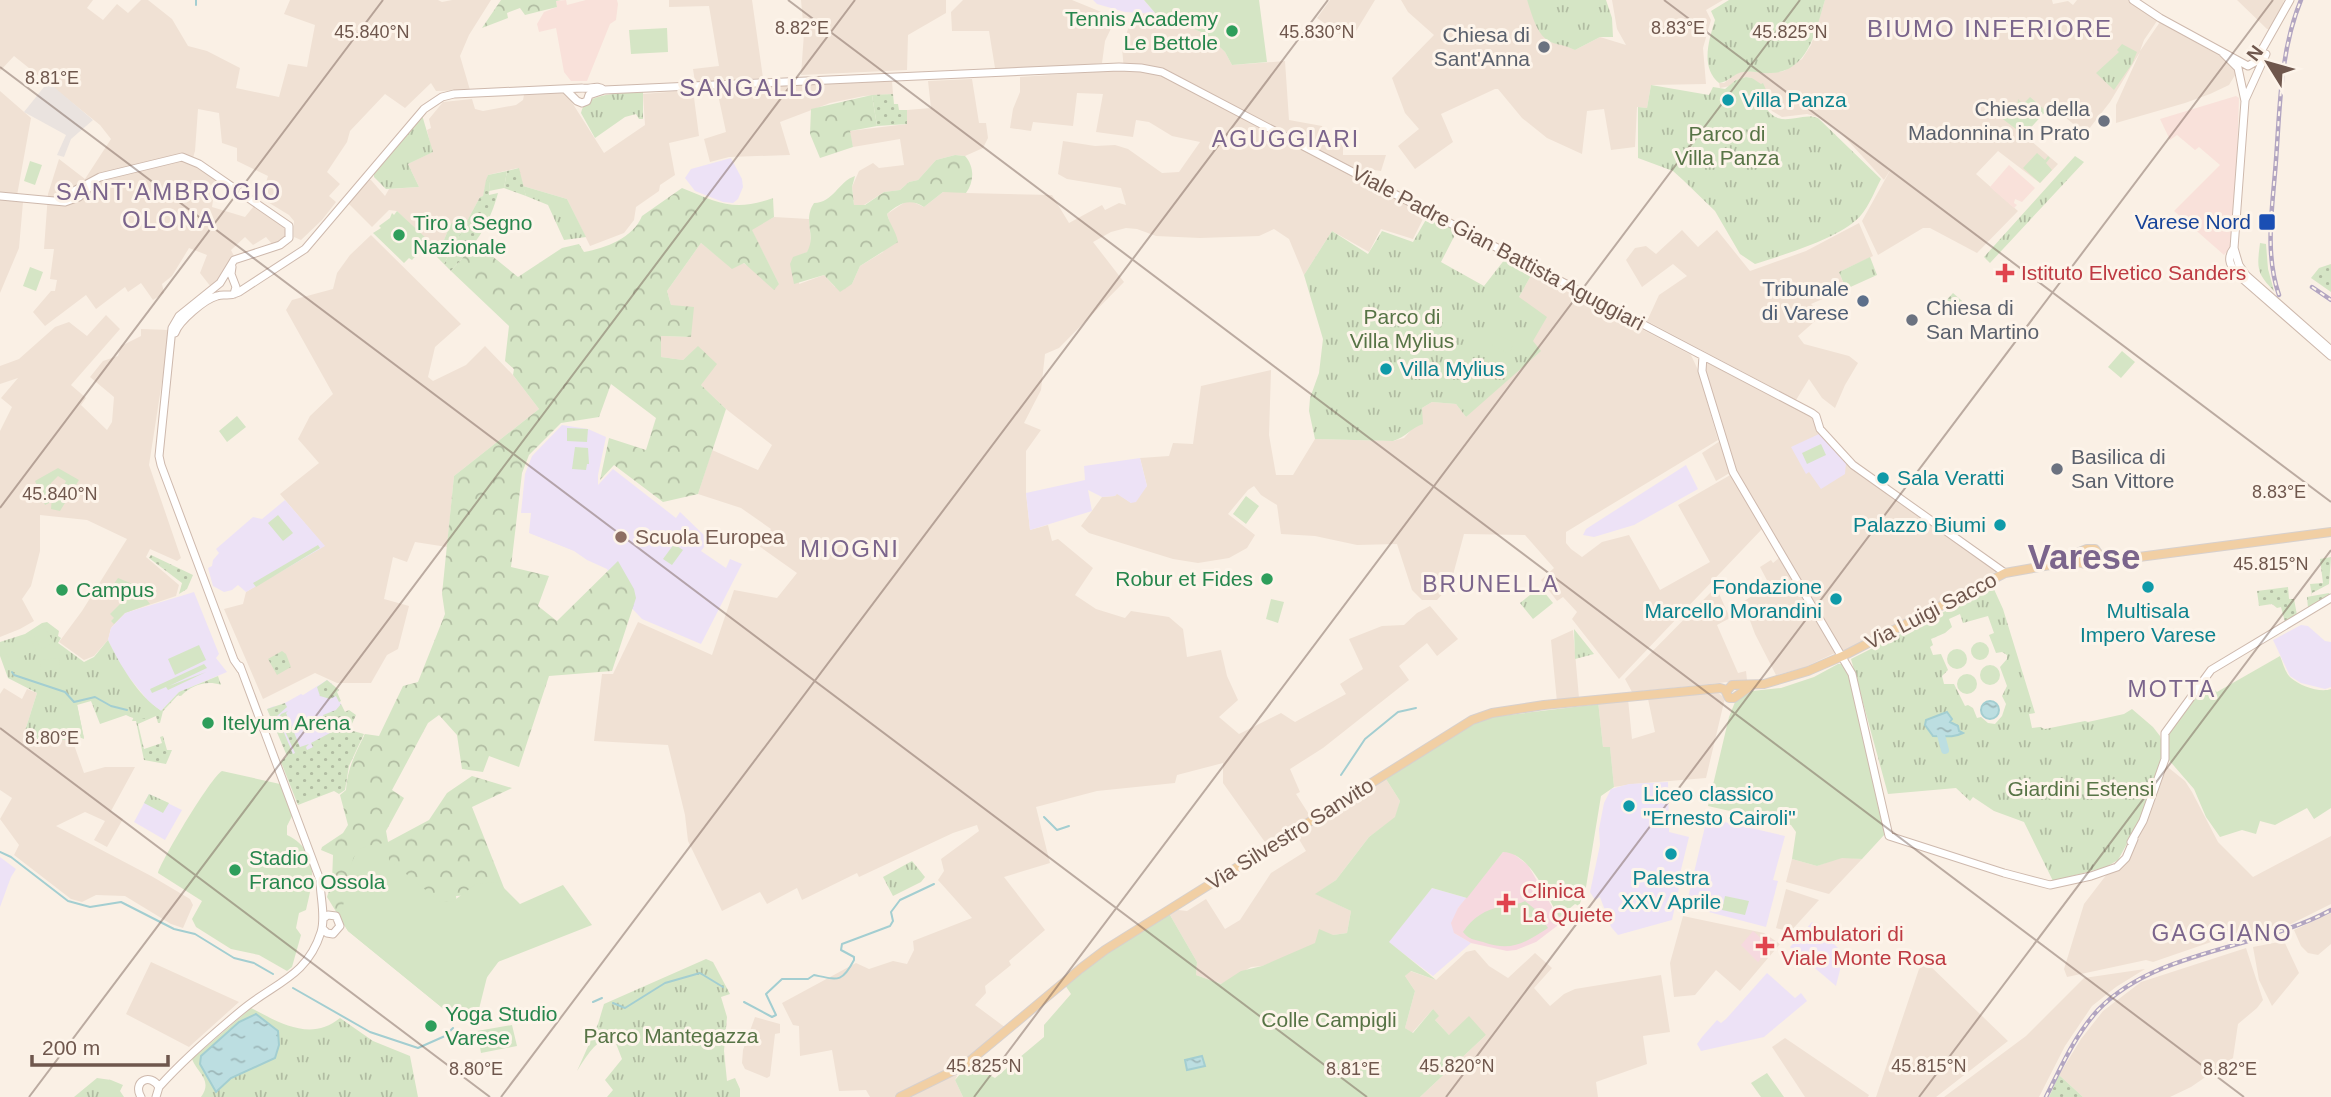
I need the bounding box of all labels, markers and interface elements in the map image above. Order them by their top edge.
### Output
place label: Tennis Academy Le Bettole [1065,7,1218,54]
district label: BIUMO INFERIORE [1867,15,2113,42]
text: 8.82°E [775,18,829,38]
text: 8.83°E [1651,18,1705,38]
text: 45.840°N [334,22,410,42]
text: 45.830°N [1279,22,1355,42]
text: 45.825°N [1752,22,1828,42]
marker: Tennis Academy Le Bettole [1224,23,1240,39]
place label: Chiesa di Sant'Anna [1434,23,1530,70]
north arrow [2233,28,2303,98]
marker: Chiesa di Sant'Anna [1536,39,1552,55]
text: N [2242,41,2267,65]
text: 8.81°E [25,68,79,88]
district label: SANGALLO [679,74,825,101]
place label: Villa Panza [1742,88,1847,111]
marker: Villa Panza [1720,92,1736,108]
place label: Chiesa della Madonnina in Prato [1908,97,2090,144]
marker: Chiesa della Madonnina in Prato [2096,113,2112,129]
park label: Parco di Villa Panza [1675,122,1780,169]
district label: AGUGGIARI [1212,126,1360,152]
street label: Viale Padre Gian Battista Aguggiari [1348,160,1648,335]
district label: SANT'AMBROGIO OLONA [56,178,282,233]
place label: Varese Nord [2135,210,2251,233]
place label: Tiro a Segno Nazionale [413,211,532,258]
marker: Varese Nord [2257,212,2277,232]
marker: Tiro a Segno Nazionale [391,227,407,243]
place label: Istituto Elvetico Sanders [2021,261,2246,284]
marker: Istituto Elvetico Sanders [1995,263,2015,283]
place label: Tribunale di Varese [1762,277,1849,324]
marker: Tribunale di Varese [1855,293,1871,309]
place label: Chiesa di San Martino [1926,296,2039,343]
park label: Parco di Villa Mylius [1350,305,1454,352]
marker: Chiesa di San Martino [1904,312,1920,328]
place label: Villa Mylius [1400,357,1505,380]
marker: Villa Mylius [1378,361,1394,377]
place label: Basilica di San Vittore [2071,445,2175,492]
marker: Basilica di San Vittore [2049,461,2065,477]
place label: Sala Veratti [1897,466,2004,489]
marker: Sala Veratti [1875,470,1891,486]
text: 8.83°E [2252,482,2306,502]
text: 45.840°N [22,484,98,504]
place label: Palazzo Biumi [1853,513,1986,536]
marker: Palazzo Biumi [1992,517,2008,533]
place label: Scuola Europea [635,525,785,548]
marker: Scuola Europea [613,529,629,545]
district label: MIOGNI [800,535,900,562]
district label: Varese [2028,537,2140,576]
text: 45.815°N [2233,554,2309,574]
place label: Robur et Fides [1115,567,1253,590]
street label: Via Luigi Sacco [1861,568,2000,654]
marker: Robur et Fides [1259,571,1275,587]
district label: BRUNELLA [1422,571,1560,597]
place label: Fondazione Marcello Morandini [1645,575,1822,622]
place label: Campus [76,578,154,601]
marker: Multisala Impero Varese [2140,579,2156,595]
marker: Campus [54,582,70,598]
marker: Fondazione Marcello Morandini [1828,591,1844,607]
place label: Multisala Impero Varese [2080,599,2216,646]
district label: MOTTA [2128,676,2216,702]
place label: Itelyum Arena [222,711,351,734]
marker: Itelyum Arena [200,715,216,731]
text: 8.80°E [25,728,79,748]
street label: Via Silvestro Sanvito [1202,773,1377,894]
park label: Giardini Estensi [2007,777,2155,800]
place label: Liceo classico "Ernesto Cairoli" [1643,782,1796,829]
marker: Liceo classico "Ernesto Cairoli" [1621,798,1637,814]
place label: Stadio Franco Ossola [249,846,386,893]
marker: Palestra XXV Aprile [1663,846,1679,862]
marker: Stadio Franco Ossola [227,862,243,878]
place label: Palestra XXV Aprile [1621,866,1721,913]
place label: Clinica La Quiete [1522,879,1613,926]
marker: Clinica La Quiete [1496,893,1516,913]
district label: GAGGIANO [2151,920,2293,946]
place label: Ambulatori di Viale Monte Rosa [1781,922,1947,969]
marker: Ambulatori di Viale Monte Rosa [1755,936,1775,956]
place label: Yoga Studio Varese [445,1002,558,1049]
park label: Colle Campigli [1261,1008,1397,1031]
marker: Yoga Studio Varese [423,1018,439,1034]
scale bar [32,1024,168,1068]
park label: Parco Mantegazza [583,1024,759,1047]
text: 200 m [42,1036,100,1059]
text: 45.825°N [946,1056,1022,1076]
text: 45.820°N [1419,1056,1495,1076]
text: 45.815°N [1891,1056,1967,1076]
text: 8.80°E [449,1059,503,1079]
text: 8.81°E [1326,1059,1380,1079]
text: 8.82°E [2203,1059,2257,1079]

